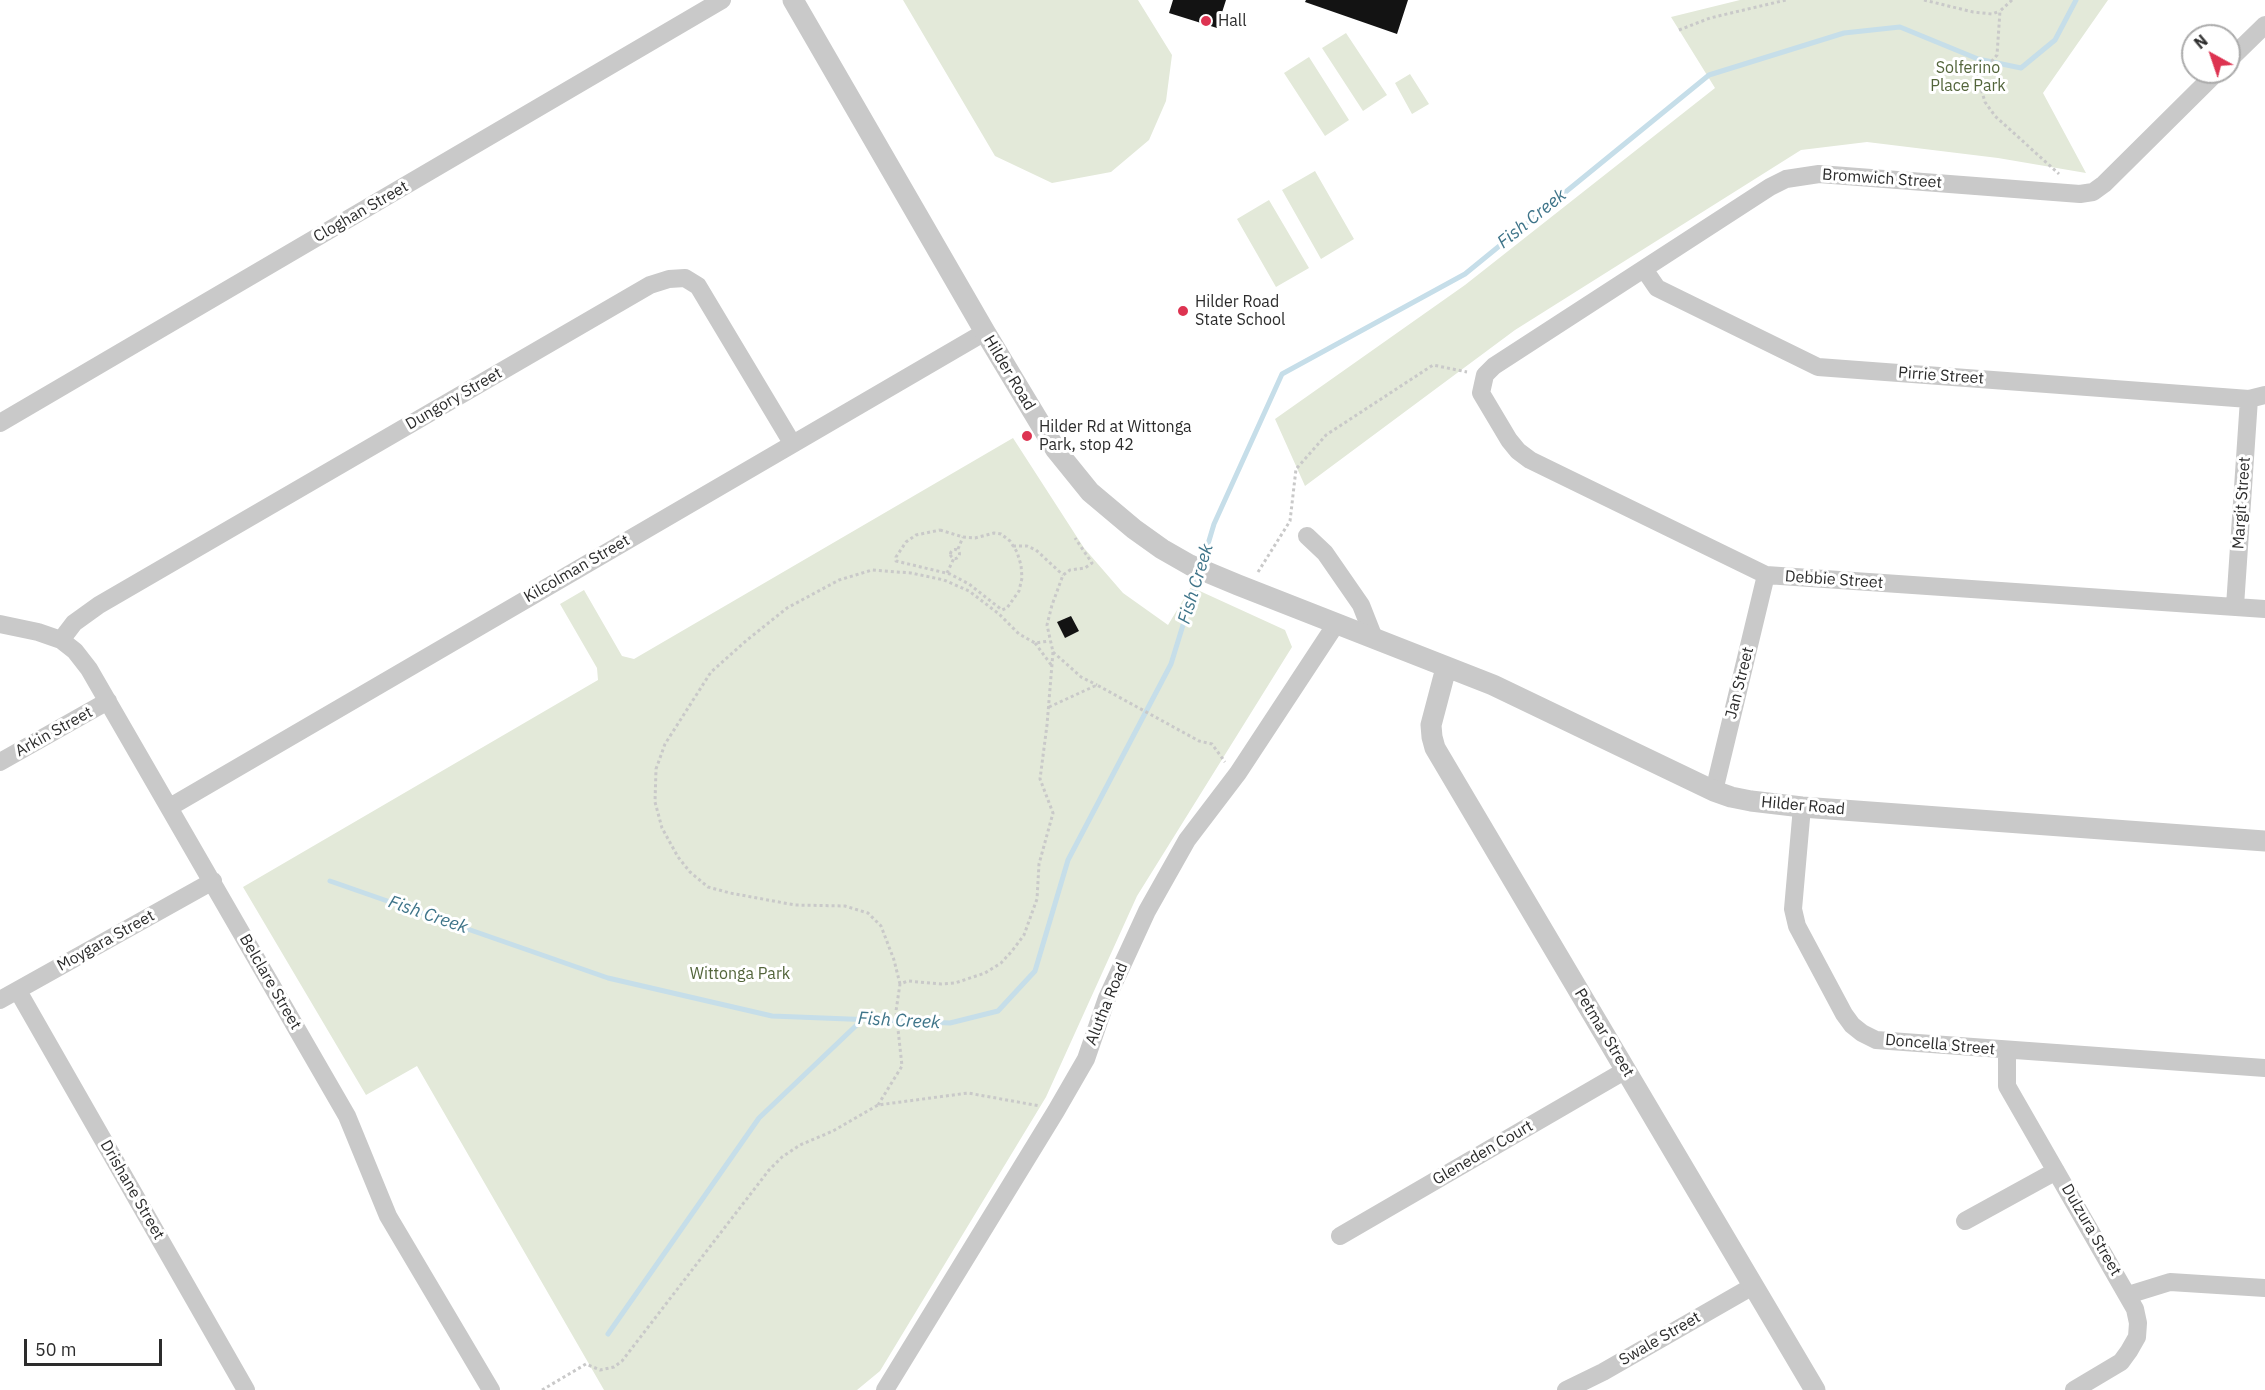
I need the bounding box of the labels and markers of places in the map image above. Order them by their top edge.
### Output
place label: Hall [1218,11,1246,31]
marker: Hall [1199,14,1213,28]
place label: Hilder Road State School [1195,292,1285,330]
marker: Hilder Road State School [1176,304,1190,318]
place label: Hilder Rd at Wittonga Park, stop 42 [1039,417,1192,455]
marker: Hilder Rd at Wittonga Park, stop 42 [1020,429,1034,443]

